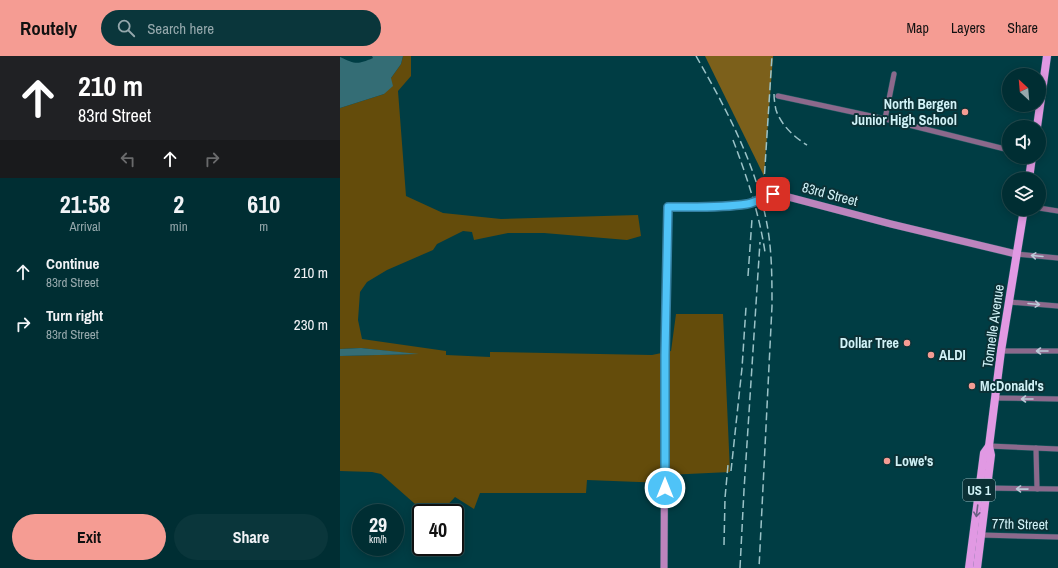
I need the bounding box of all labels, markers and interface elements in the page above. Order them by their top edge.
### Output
search box [101,10,381,46]
text: Routely [20,15,77,41]
icon: search [115,17,137,39]
text: Search here [147,18,214,39]
text: Map [907,19,929,37]
text: Layers [951,19,985,37]
text: Share [1007,19,1038,37]
text: 210 m [78,67,143,105]
north arrow [1002,68,1046,112]
map controls [1002,68,1046,216]
icon: ahead [12,72,64,124]
place label: North Bergen Junior High School [852,95,957,129]
text: 83rd Street [78,103,151,128]
marker: North Bergen Junior High School [960,107,970,117]
button: sound [1002,120,1046,164]
icon: left [117,148,139,170]
icon: ahead [159,148,181,170]
icon: right [201,148,223,170]
button: layers [1002,172,1046,216]
pin [756,177,790,211]
street label: 83rd Street [800,178,860,210]
icon: arrive [762,183,784,205]
text: 21:58 [60,188,110,220]
text: 2 [173,188,184,220]
text: 610 [247,188,280,220]
text: Arrival [70,218,100,235]
text: min [170,218,188,235]
text: m [259,218,268,235]
one-way arrow [1031,252,1044,260]
text: Continue [46,253,99,274]
icon: ahead [12,261,34,283]
text: 210 m [294,262,328,283]
text: 83rd Street [46,274,99,291]
street label: Tonnelle Avenue [978,283,1008,369]
one-way arrow [1027,301,1040,308]
text: Turn right [46,305,103,326]
icon: right [12,313,34,335]
text: 230 m [294,314,328,335]
text: 83rd Street [46,326,99,343]
place label: Dollar Tree [840,334,899,352]
marker: Dollar Tree [902,338,912,348]
place label: ALDI [939,346,966,364]
one-way arrow [1036,347,1049,355]
marker: ALDI [926,350,936,360]
place label: McDonald's [980,377,1044,395]
marker: McDonald's [967,381,977,391]
one-way arrow [1021,395,1034,403]
place label: Lowe's [895,452,933,470]
marker: Lowe's [882,456,892,466]
position arrow [644,467,686,509]
road number: US 1 [963,479,995,501]
one-way arrow [1016,485,1029,493]
speed limit sign: 40 [412,504,464,556]
one-way arrow [973,504,980,517]
text: 29 [369,511,387,538]
button: Exit [12,514,166,560]
button: Share [174,514,328,560]
street label: 77th Street [992,515,1048,533]
text: km/h [369,533,387,546]

